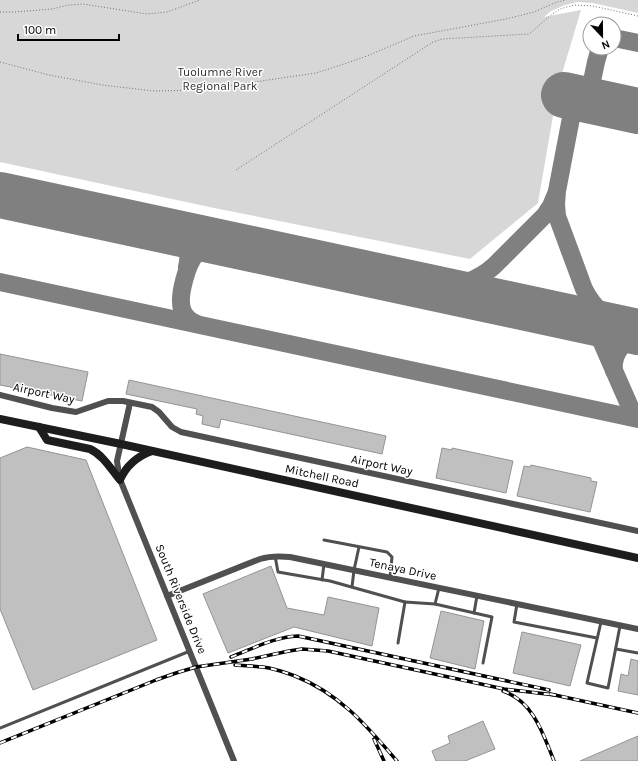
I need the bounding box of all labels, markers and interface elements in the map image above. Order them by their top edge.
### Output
scale bar [18,16,119,42]
north arrow [582,16,622,56]
text: 100 m [24,23,56,37]
text: N [599,37,612,52]
park label: Tuolumne River Regional Park [178,65,263,93]
street label: Airport Way [12,380,76,406]
street label: Airport Way [350,452,414,478]
street label: Mitchell Road [284,461,360,491]
street label: South Riverside Drive [153,542,209,656]
street label: Tenaya Drive [368,555,438,583]

